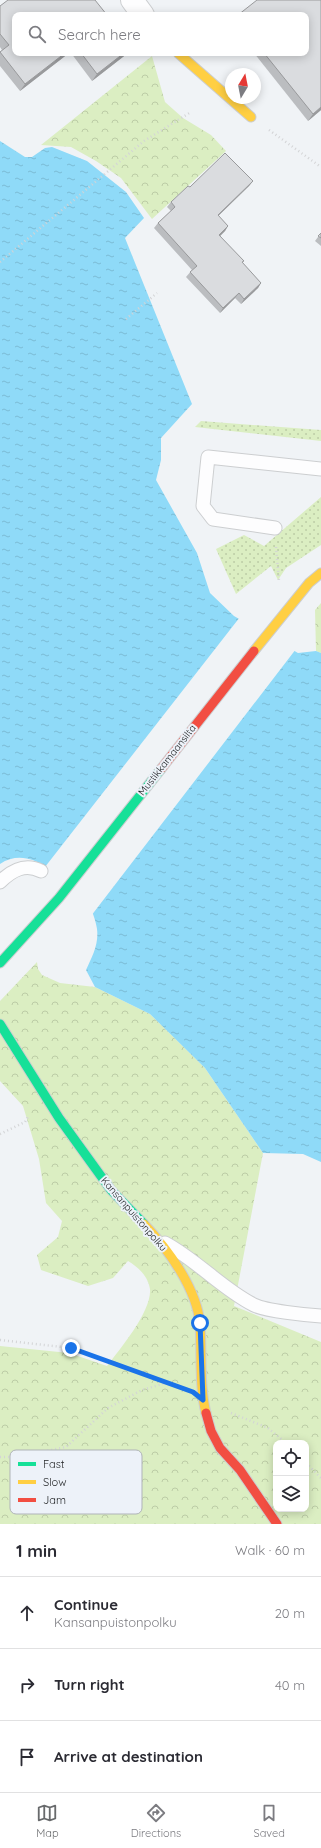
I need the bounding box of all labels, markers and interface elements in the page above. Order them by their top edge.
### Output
search box [12,12,309,56]
icon: search [26,23,48,45]
text: Search here [58,25,141,44]
north arrow [225,68,261,104]
street label: Mustikkamaansilta [135,722,199,798]
street label: Kansanpuistonpolku [98,1174,170,1254]
route start [191,1314,209,1332]
route end [62,1339,80,1357]
map controls [273,1440,309,1512]
button: locate [273,1440,309,1476]
legend [10,1450,142,1514]
text: Fast [43,1457,65,1471]
text: Slow [43,1475,67,1489]
button: layers [273,1476,309,1512]
text: Jam [43,1493,66,1507]
text: 1 min [16,1540,57,1561]
text: Walk · 60 m [235,1542,305,1558]
text: Continue [54,1595,118,1614]
icon: ahead [16,1602,38,1624]
text: 20 m [275,1605,305,1621]
text: Kansanpuistonpolku [54,1614,177,1630]
icon: right [16,1674,38,1696]
text: Turn right [54,1675,125,1694]
text: 40 m [275,1677,305,1693]
icon: arrive [16,1746,38,1768]
text: Arrive at destination [54,1747,203,1766]
tab: Map [36,1802,59,1840]
tab: Directions [131,1802,181,1840]
tab: Saved [253,1802,285,1840]

